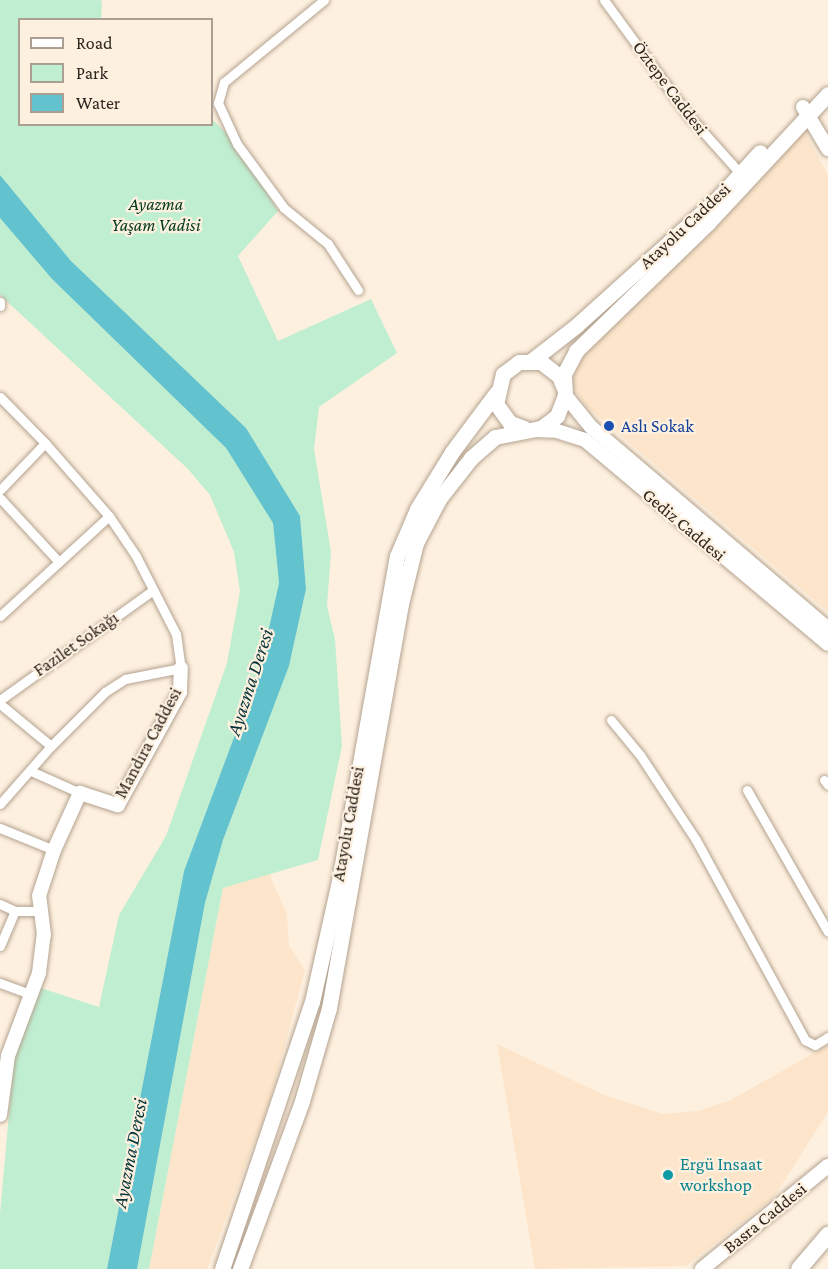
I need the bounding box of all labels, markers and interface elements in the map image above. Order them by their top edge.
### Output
legend [18,18,213,126]
text: Road [76,33,113,53]
street label: Öztepe Caddesi [628,37,712,139]
text: Park [76,63,108,83]
text: Water [76,93,120,113]
street label: Atayolu Caddesi [635,178,735,274]
park label: Ayazma Yaşam Vadisi [111,194,201,236]
place label: Aslı Sokak [621,415,694,437]
marker: Aslı Sokak [602,419,616,433]
street label: Gediz Caddesi [638,484,730,566]
street label: Fazilet Sokağı [29,607,123,681]
water label: Ayazma Deresi [221,626,279,738]
street label: Mandıra Caddesi [110,684,186,802]
street label: Atayolu Caddesi [327,765,369,883]
water label: Ayazma Deresi [108,1096,152,1210]
place label: Ergü Insaat workshop [680,1154,762,1196]
marker: Ergü Insaat workshop [661,1168,675,1182]
street label: Basra Caddesi [719,1178,811,1258]

